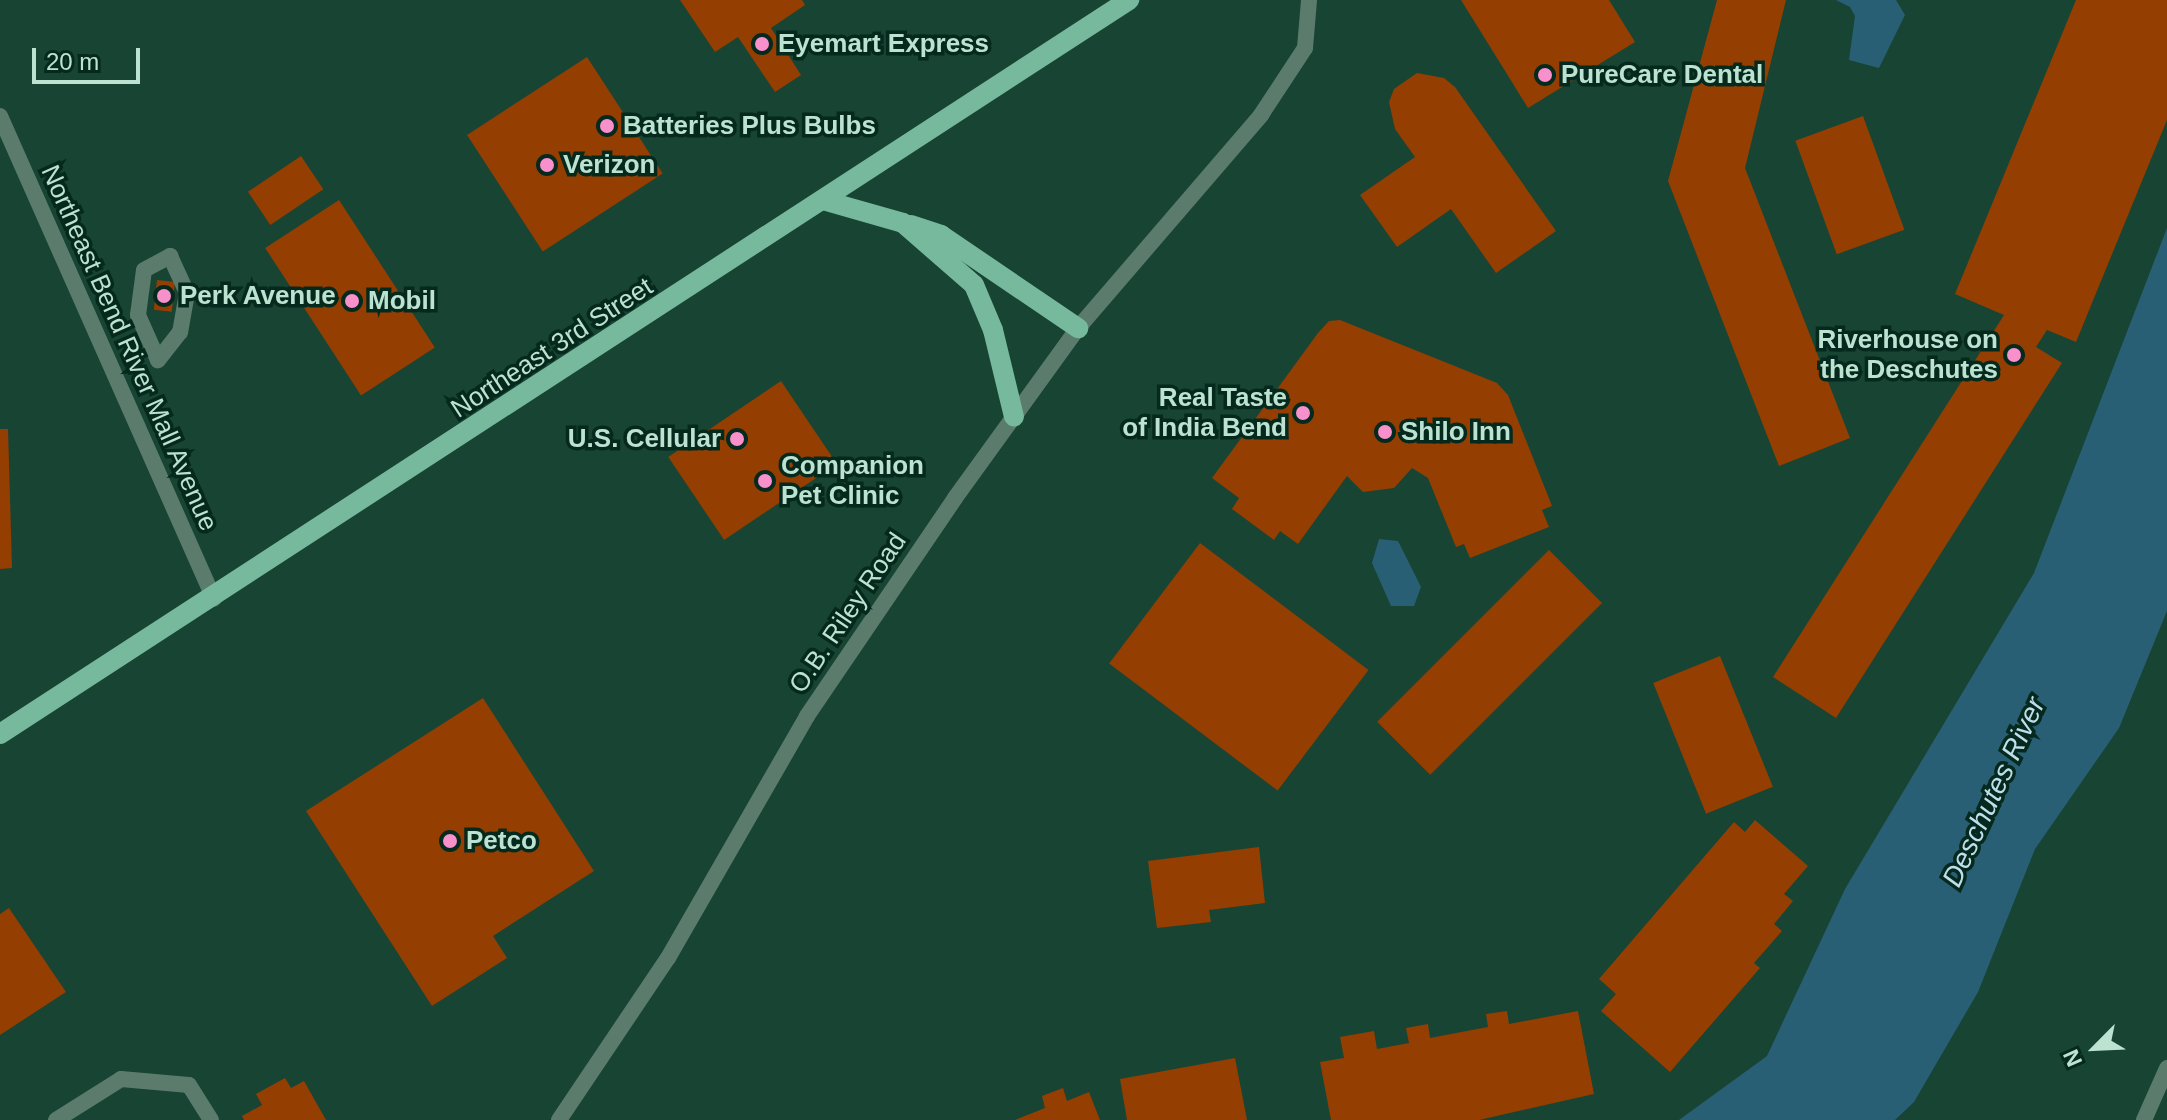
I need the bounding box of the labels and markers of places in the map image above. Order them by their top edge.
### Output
place label: Eyemart Express [778,28,989,60]
marker: Eyemart Express [753,35,771,53]
place label: PureCare Dental [1561,59,1763,91]
marker: PureCare Dental [1536,66,1554,84]
place label: Batteries Plus Bulbs [623,110,876,142]
marker: Batteries Plus Bulbs [598,117,616,135]
place label: Verizon [563,149,655,181]
marker: Verizon [538,156,556,174]
place label: Perk Avenue [180,280,337,312]
place label: Mobil [368,285,436,317]
marker: Perk Avenue [155,287,173,305]
marker: Mobil [343,292,361,310]
place label: Riverhouse on the Deschutes [1817,324,1998,386]
marker: Riverhouse on the Deschutes [2005,346,2023,364]
place label: Real Taste of India Bend [1122,382,1287,444]
marker: Real Taste of India Bend [1294,404,1312,422]
place label: Shilo Inn [1401,416,1511,448]
place label: U.S. Cellular [568,423,721,455]
marker: Shilo Inn [1376,423,1394,441]
marker: U.S. Cellular [728,430,746,448]
place label: Companion Pet Clinic [781,450,924,512]
marker: Companion Pet Clinic [756,472,774,490]
place label: Petco [466,825,537,857]
marker: Petco [441,832,459,850]

